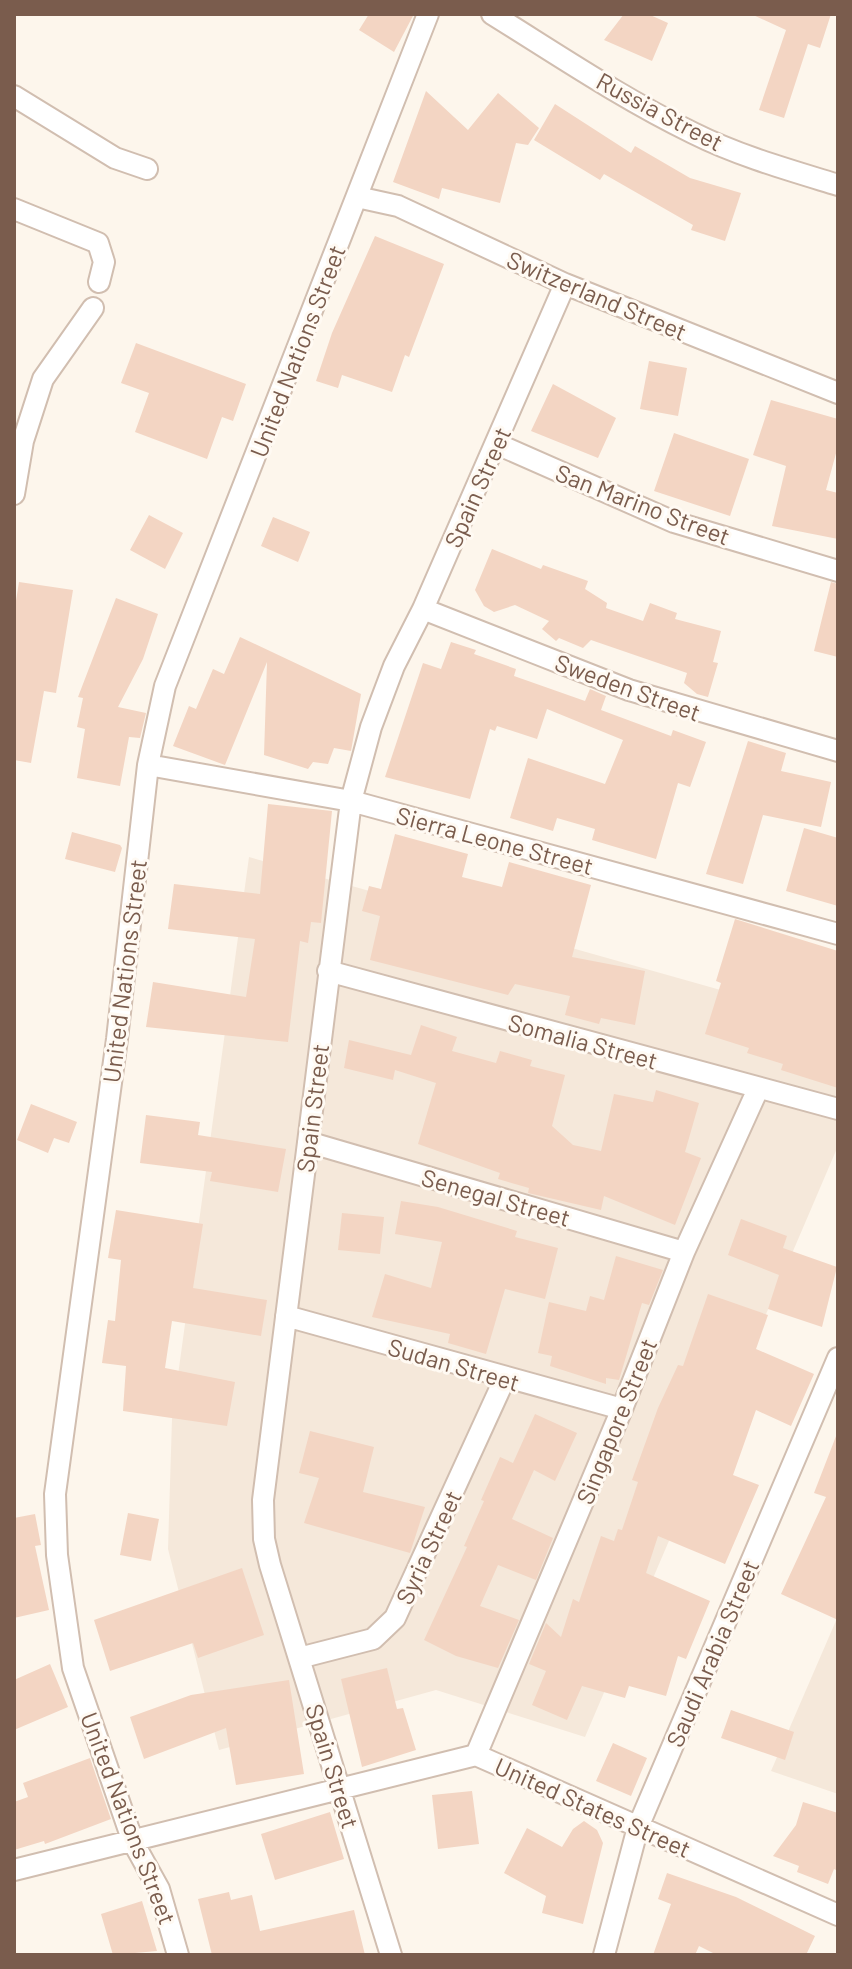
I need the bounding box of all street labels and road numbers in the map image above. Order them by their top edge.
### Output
street label: Russia Street [592,66,728,156]
street label: United Nations Street [243,241,351,461]
street label: Switzerland Street [503,244,691,346]
street label: Spain Street [438,422,516,552]
street label: San Marino Street [552,457,734,551]
street label: Sweden Street [551,647,705,727]
street label: Sierra Leone Street [393,800,597,880]
street label: United Nations Street [96,858,152,1084]
street label: Somalia Street [505,1007,661,1075]
street label: Spain Street [290,1042,334,1174]
street label: Senegal Street [418,1162,574,1232]
street label: Sudan Street [385,1331,523,1397]
street label: Singapore Street [570,1334,662,1508]
street label: Syria Street [389,1485,467,1609]
street label: Saudi Arabia Street [659,1555,765,1751]
street label: Spain Street [300,1700,366,1832]
street label: United Nations Street [75,1708,183,1928]
street label: United States Street [491,1751,695,1863]

